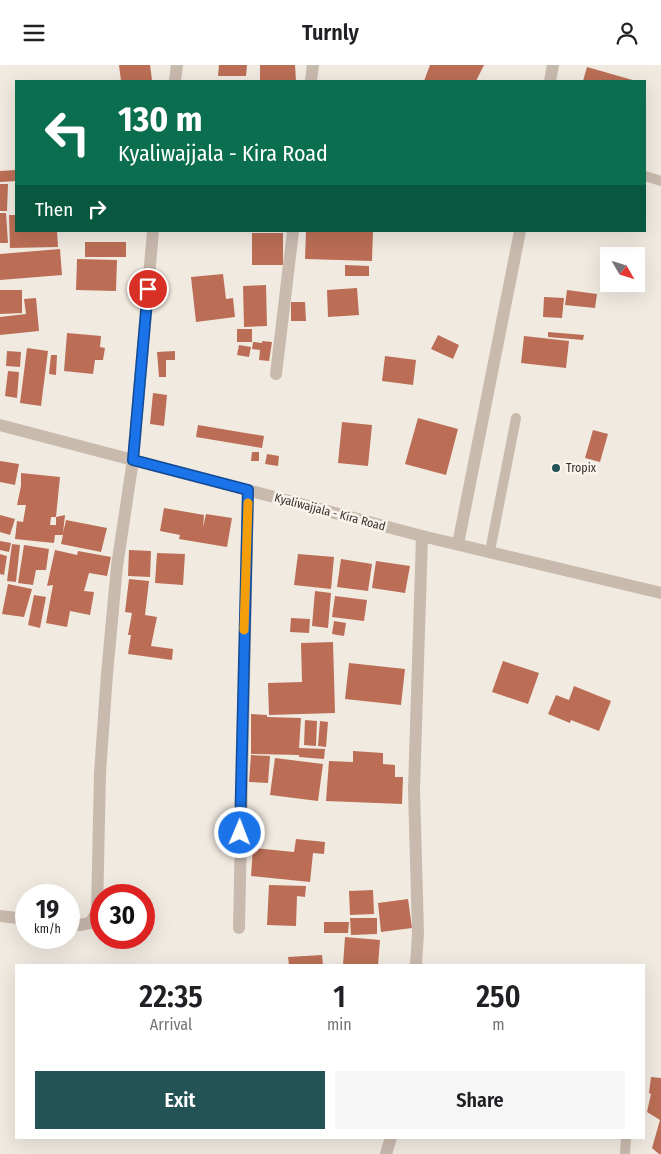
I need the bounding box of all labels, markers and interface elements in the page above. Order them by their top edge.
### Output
icon: menu [20,19,48,47]
text: Turnly [302,19,359,46]
icon: person [613,19,641,47]
text: 130 m [118,98,202,140]
icon: left [35,100,100,165]
text: Kyaliwajjala - Kira Road [118,140,328,167]
icon: right [83,195,111,223]
text: Then [35,198,73,221]
north arrow [600,247,645,293]
map controls [600,247,645,292]
pin [127,268,169,310]
icon: arrive [134,275,162,303]
place label: Tropix [566,461,597,475]
marker: Tropix [550,462,562,474]
street label: Kyaliwajjala - Kira Road [273,490,387,534]
position arrow [213,806,265,858]
speed limit sign: 30 [90,884,155,949]
text: 19 [36,895,59,925]
text: km/h [34,922,61,936]
text: 22:35 [139,979,203,1015]
text: 1 [333,979,346,1015]
text: 250 [476,979,521,1015]
text: Arrival [150,1015,192,1034]
text: min [327,1015,352,1034]
text: m [492,1015,505,1034]
button: Exit [35,1071,325,1129]
button: Share [335,1071,625,1129]

